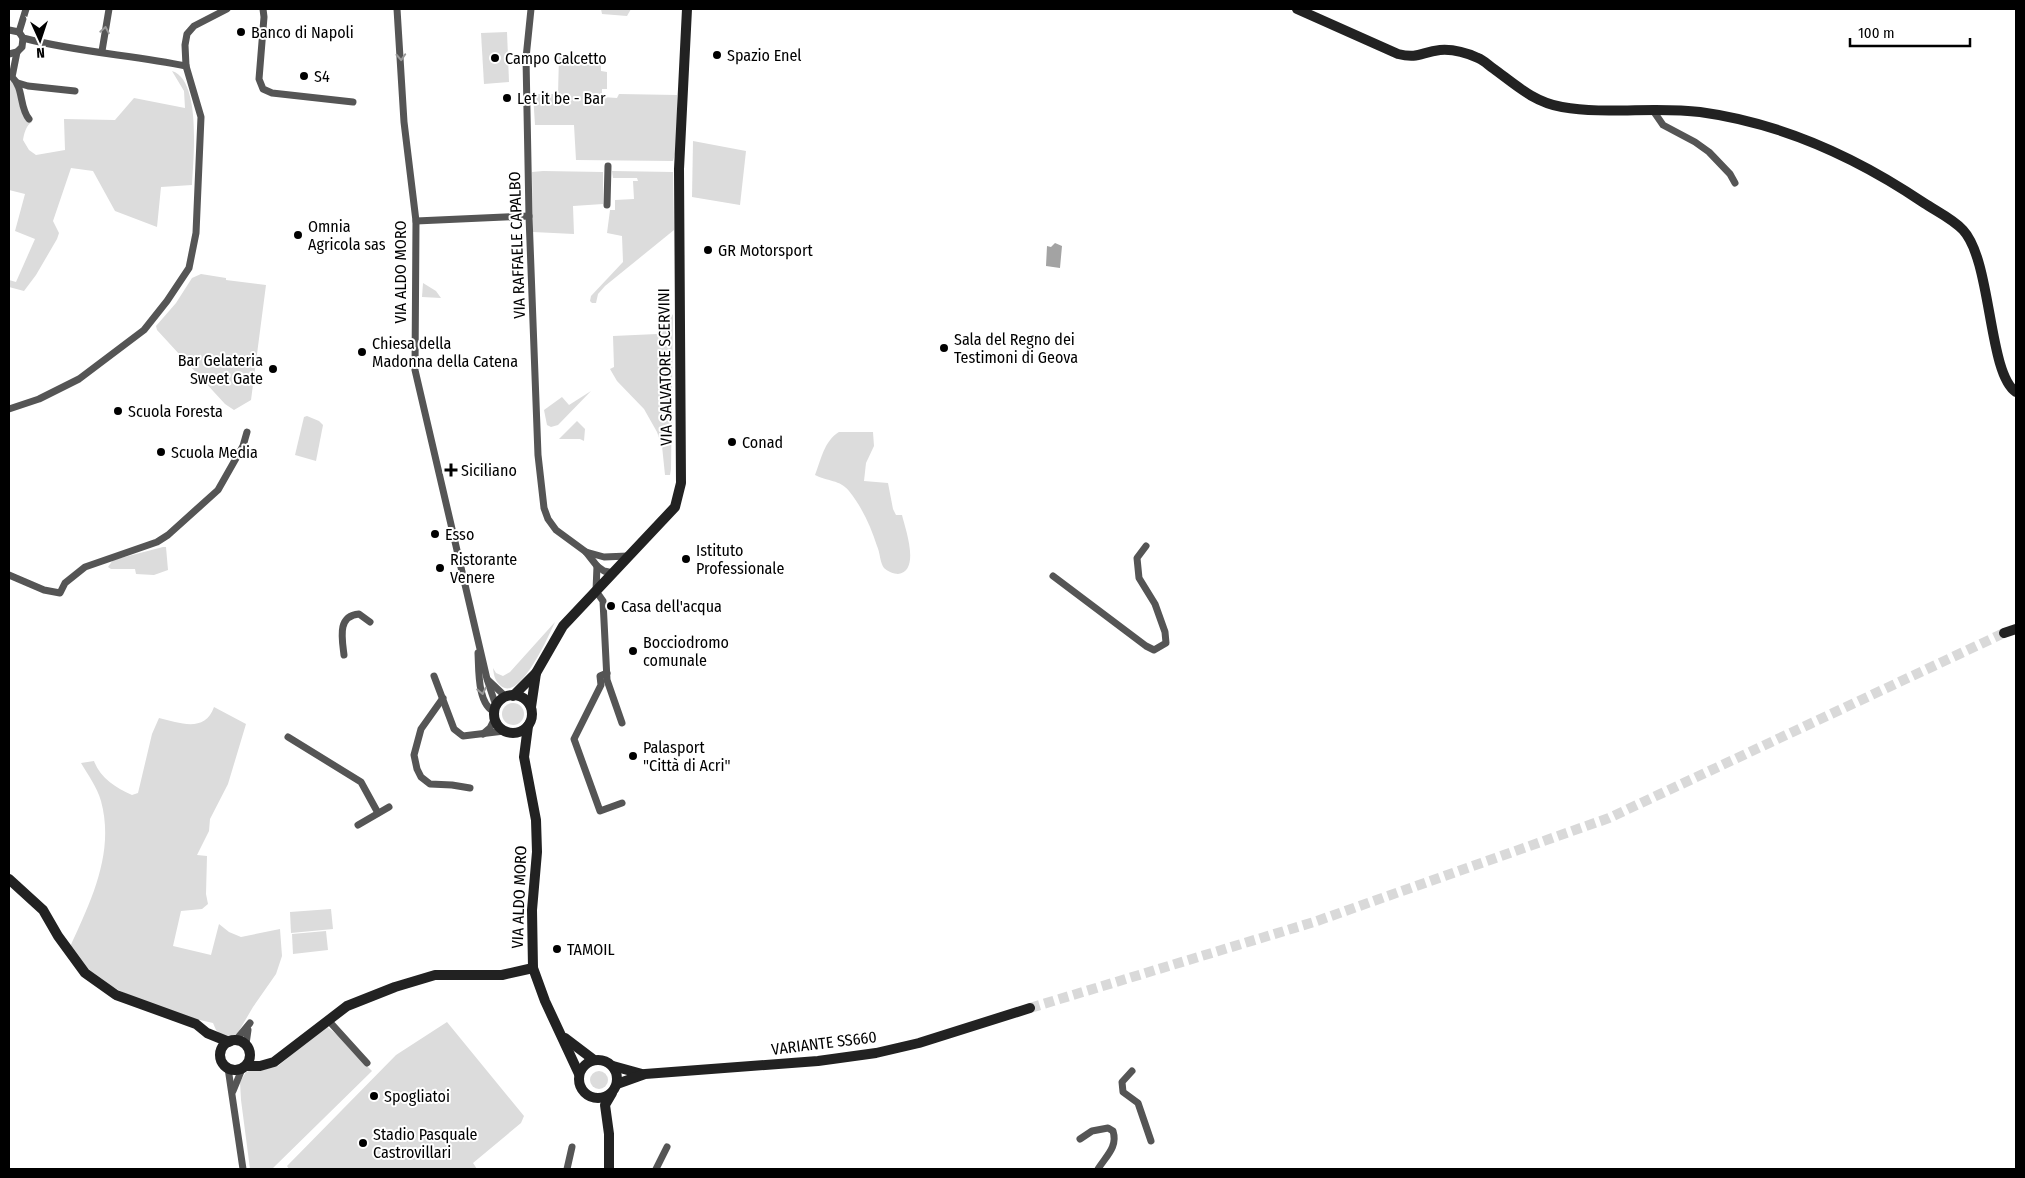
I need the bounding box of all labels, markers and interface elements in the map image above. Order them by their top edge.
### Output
north arrow [15,15,65,65]
scale bar [1850,15,1970,47]
place label: Banco di Napoli [251,23,354,42]
text: 100 m [1858,24,1895,42]
one-way arrow [100,26,110,34]
marker: Banco di Napoli [235,26,247,38]
text: N [36,44,45,61]
place label: Spazio Enel [727,46,802,65]
place label: Campo Calcetto [505,49,607,68]
marker: Spazio Enel [711,49,723,61]
marker: Campo Calcetto [489,52,501,64]
one-way arrow [395,54,406,62]
place label: S4 [314,67,330,86]
marker: S4 [298,70,310,82]
place label: Let it be - Bar [517,89,606,108]
marker: Let it be - Bar [501,92,513,104]
street label: VIA RAFFAELE CAPALBO [505,171,529,319]
place label: Omnia Agricola sas [308,217,386,254]
street label: VIA ALDO MORO [391,220,410,324]
marker: Omnia Agricola sas [292,229,304,241]
place label: GR Motorsport [718,241,814,260]
marker: GR Motorsport [702,244,714,256]
street label: VIA SALVATORE SCERVINI [654,288,676,446]
place label: Sala del Regno dei Testimoni di Geova [954,330,1078,367]
place label: Chiesa della Madonna della Catena [372,334,518,371]
marker: Sala del Regno dei Testimoni di Geova [938,342,950,354]
marker: Chiesa della Madonna della Catena [356,346,368,358]
place label: Bar Gelateria Sweet Gate [178,351,263,388]
marker: Bar Gelateria Sweet Gate [267,363,279,375]
place label: Scuola Foresta [128,402,223,421]
marker: Scuola Foresta [112,405,124,417]
place label: Conad [742,433,783,452]
marker: Conad [726,436,738,448]
place label: Scuola Media [171,443,258,462]
marker: Scuola Media [155,446,167,458]
place label: Siciliano [461,461,517,480]
marker: Siciliano [445,464,457,476]
place label: Esso [445,525,474,544]
marker: Esso [429,528,441,540]
place label: Istituto Professionale [696,541,784,578]
place label: Ristorante Venere [450,550,517,587]
marker: Istituto Professionale [680,553,692,565]
marker: Ristorante Venere [434,562,446,574]
place label: Casa dell'acqua [621,597,722,616]
marker: Casa dell'acqua [605,600,617,612]
place label: Bocciodromo comunale [643,633,729,670]
marker: Bocciodromo comunale [627,645,639,657]
one-way arrow [476,686,487,695]
place label: Palasport "Città di Acri" [643,738,730,775]
marker: Palasport "Città di Acri" [627,750,639,762]
street label: VIA ALDO MORO [508,845,530,949]
place label: TAMOIL [567,940,615,959]
marker: TAMOIL [551,943,563,955]
street label: VARIANTE SS660 [770,1027,878,1059]
place label: Spogliatoi [384,1087,450,1106]
marker: Spogliatoi [368,1090,380,1102]
place label: Stadio Pasquale Castrovillari [373,1125,478,1162]
marker: Stadio Pasquale Castrovillari [357,1137,369,1149]

